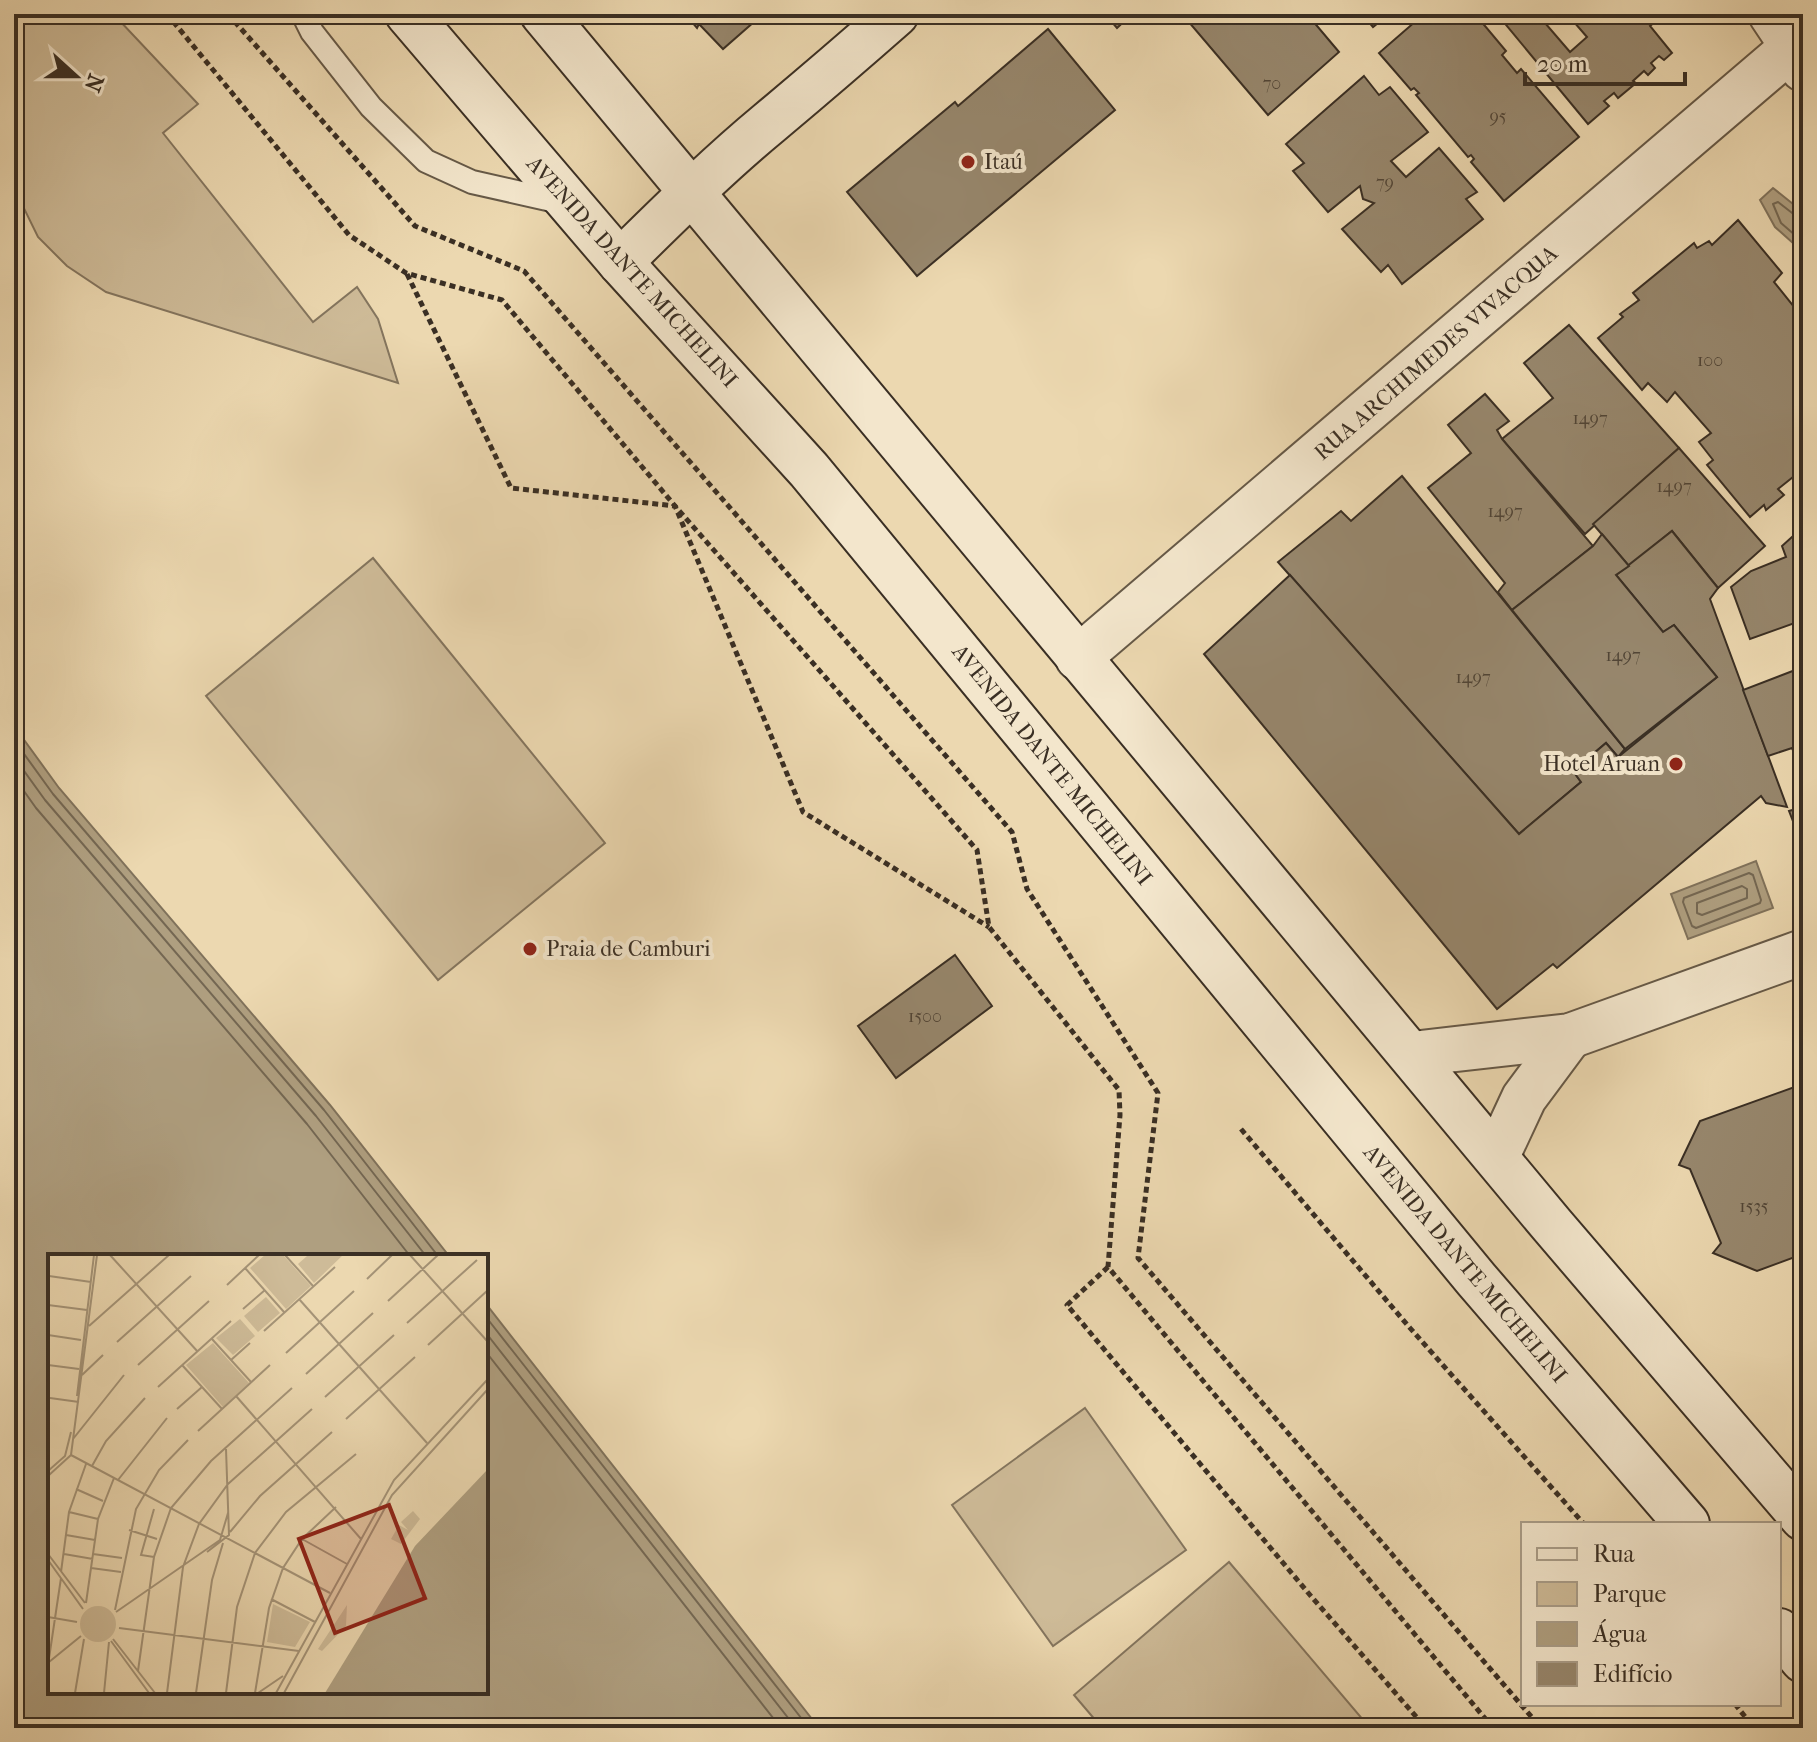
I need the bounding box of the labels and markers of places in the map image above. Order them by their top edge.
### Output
place label: Itaú [984,149,1023,175]
marker: Itaú [959,153,977,171]
place label: Hotel Aruan [1543,751,1660,777]
marker: Hotel Aruan [1667,755,1685,773]
place label: Praia de Camburi [546,936,711,962]
marker: Praia de Camburi [521,940,539,958]

